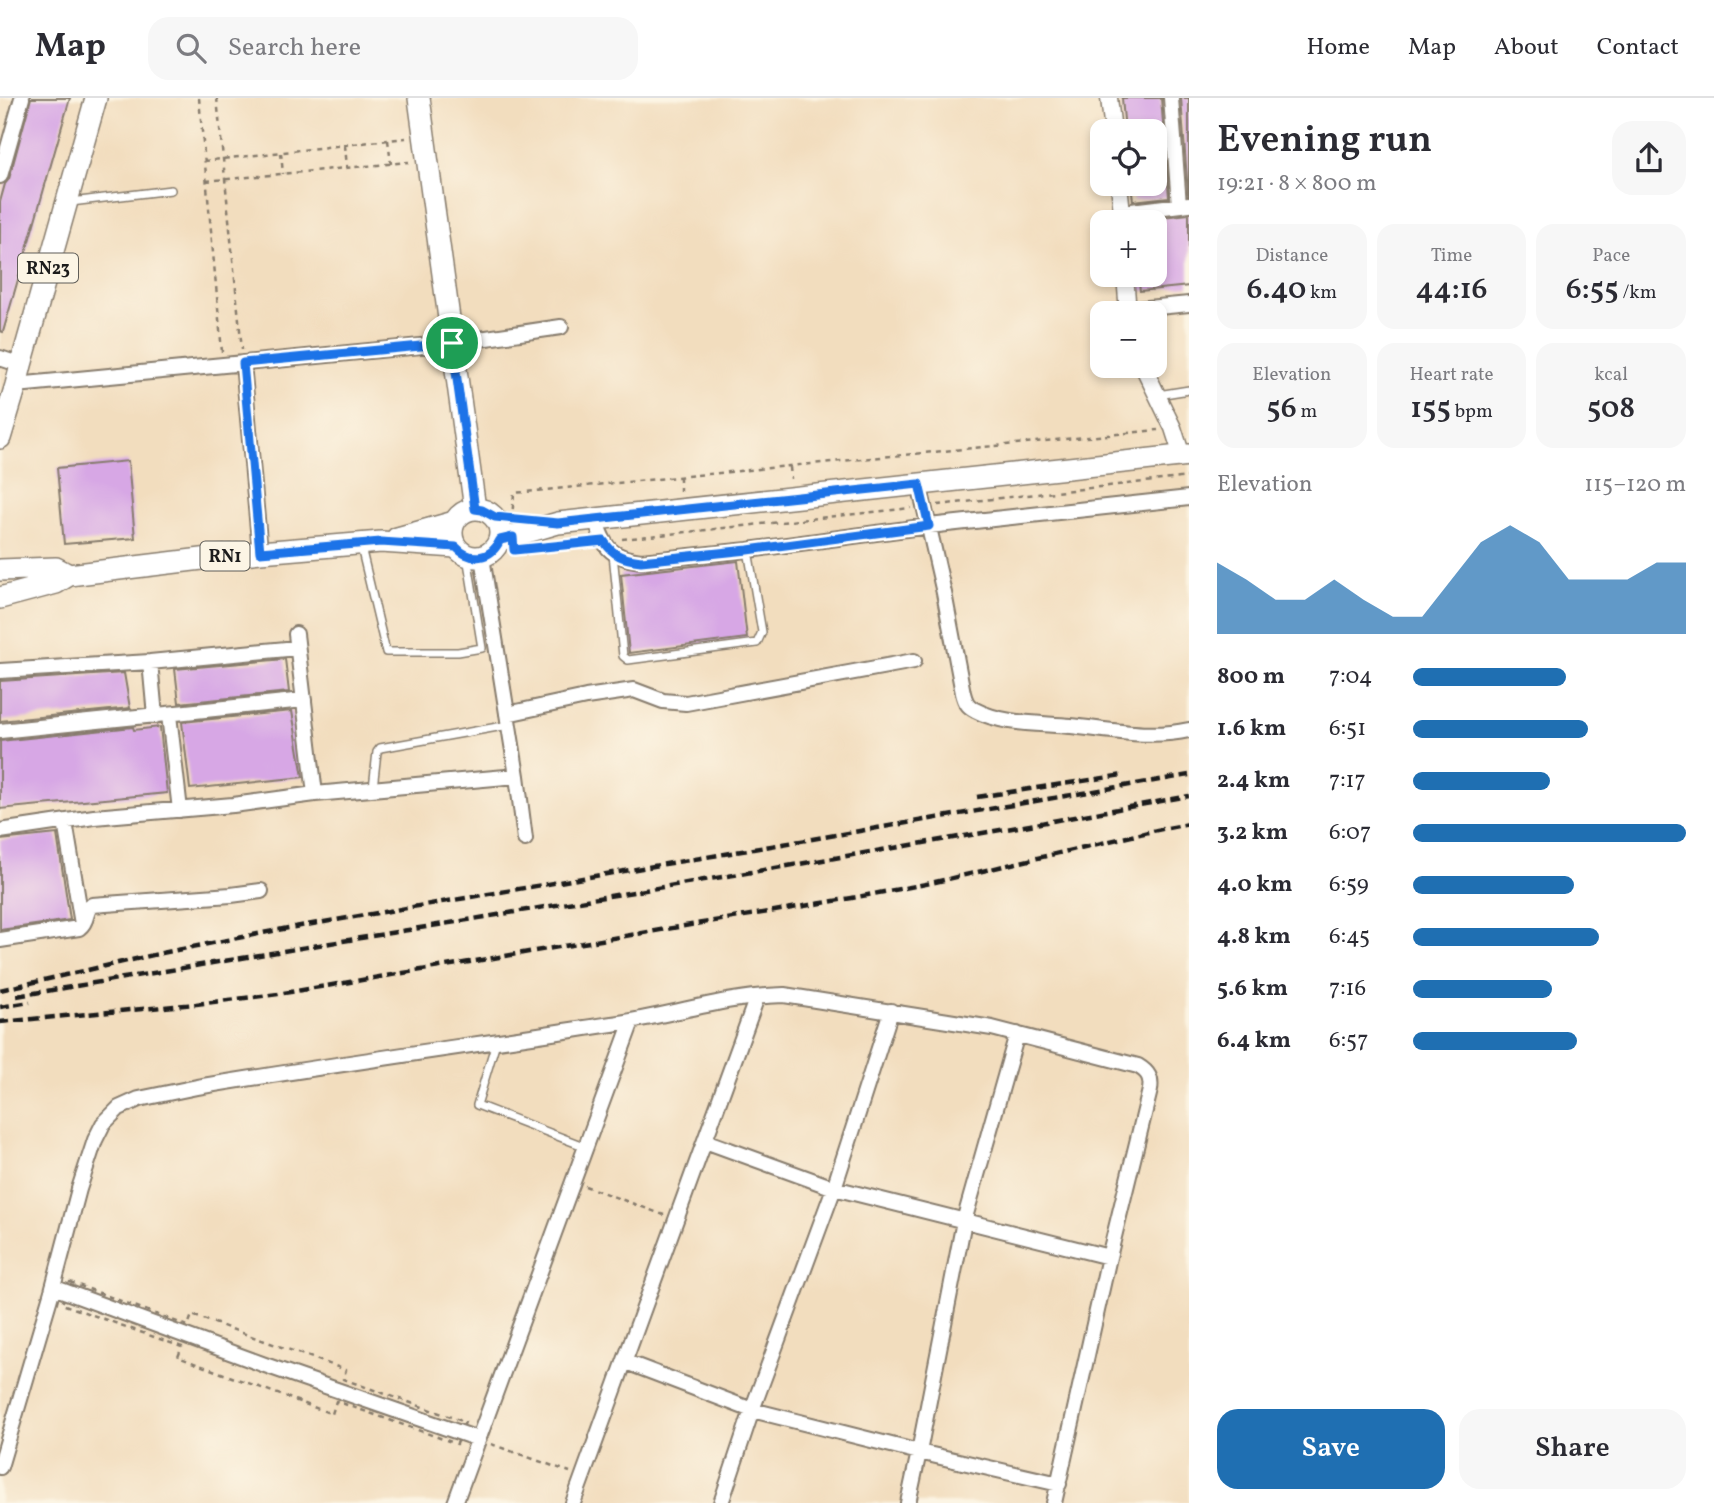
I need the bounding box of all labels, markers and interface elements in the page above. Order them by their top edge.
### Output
search box [148,17,638,80]
text: Map [35,25,106,71]
icon: search [172,29,210,67]
text: Search here [228,30,361,66]
text: Home [1306,31,1370,65]
text: Map [1408,31,1456,65]
text: About [1494,31,1559,65]
text: Contact [1597,31,1679,65]
text: Evening run [1217,115,1432,168]
map controls [1090,119,1167,378]
button: locate [1090,119,1167,196]
button: share [1612,121,1686,195]
text: 19:21 · 8 × 800 m [1217,168,1377,200]
button: + [1090,210,1167,287]
text: Distance [1255,243,1328,269]
text: Time [1431,243,1472,269]
text: Pace [1592,243,1630,269]
road number: RN23 [18,253,78,282]
text: 6.40 [1246,269,1306,311]
text: 44:16 [1416,269,1487,311]
text: 6:55 [1566,269,1619,311]
text: km [1306,280,1337,306]
text: /km [1619,280,1657,306]
button: − [1090,301,1167,378]
pin [422,313,482,373]
icon: arrive [433,324,471,362]
text: Elevation [1252,362,1331,388]
text: Heart rate [1410,362,1493,388]
text: kcal [1594,362,1628,388]
text: 56 [1266,388,1297,430]
text: 155 [1410,388,1451,430]
text: 508 [1587,388,1635,430]
text: m [1297,399,1317,425]
text: bpm [1451,399,1493,425]
text: Elevation [1217,469,1313,501]
text: 115–120 m [1584,469,1686,501]
road number: RN1 [201,542,250,570]
text: 800 m [1217,661,1285,693]
text: 7:04 [1329,661,1373,693]
text: 1.6 km [1217,713,1286,745]
text: 6:51 [1329,713,1366,745]
text: 2.4 km [1217,765,1290,797]
text: 7:17 [1329,765,1366,797]
text: 3.2 km [1217,817,1288,849]
text: 6:07 [1329,817,1371,849]
text: 4.0 km [1217,869,1292,901]
text: 6:59 [1329,869,1369,901]
text: 4.8 km [1217,921,1291,953]
text: 6:45 [1329,921,1370,953]
text: 5.6 km [1217,973,1288,1005]
text: 7:16 [1329,973,1366,1005]
text: 6.4 km [1217,1025,1291,1057]
text: 6:57 [1329,1025,1368,1057]
button: Save [1217,1409,1445,1489]
button: Share [1459,1409,1686,1489]

